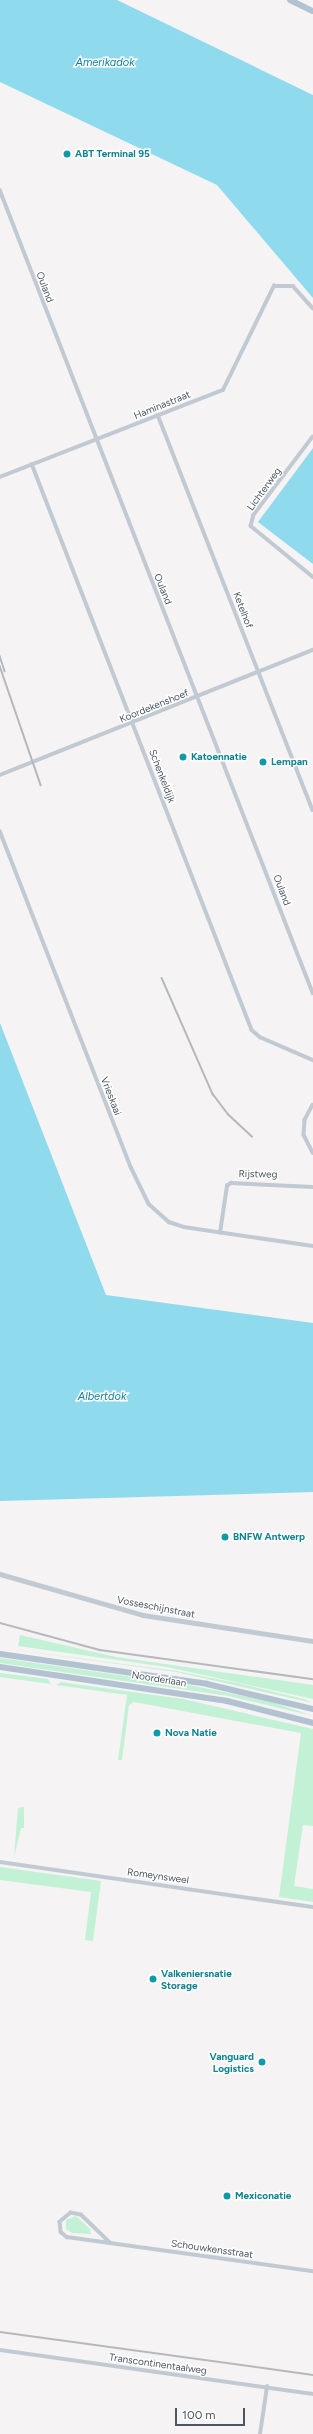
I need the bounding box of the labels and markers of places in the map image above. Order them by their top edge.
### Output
place label: ABT Terminal 95 [75,148,150,160]
marker: ABT Terminal 95 [62,149,72,159]
place label: Katoennatie [191,751,247,763]
marker: Katoennatie [178,752,188,762]
place label: Lempan [271,756,308,768]
marker: Lempan [258,757,268,767]
place label: BNFW Antwerp [233,1531,305,1543]
marker: BNFW Antwerp [220,1532,230,1542]
place label: Nova Natie [165,1727,217,1739]
marker: Nova Natie [152,1728,162,1738]
place label: Valkeniersnatie Storage [161,1967,232,1990]
marker: Valkeniersnatie Storage [148,1974,158,1984]
place label: Vanguard Logistics [209,2050,254,2074]
marker: Vanguard Logistics [257,2057,267,2067]
place label: Mexiconatie [235,2190,291,2202]
marker: Mexiconatie [222,2191,232,2201]

